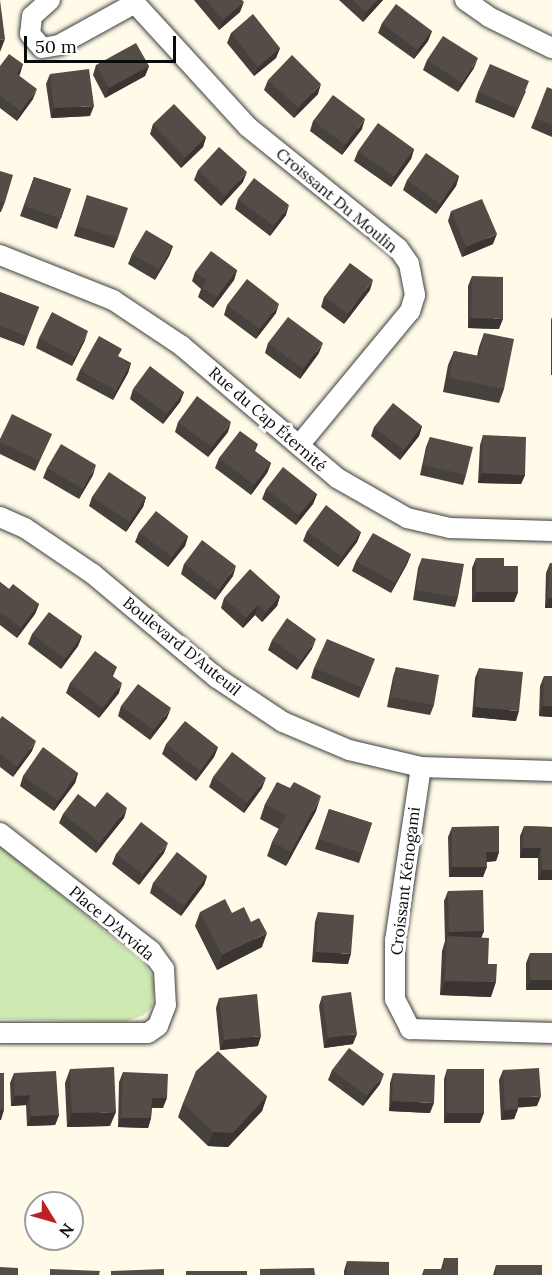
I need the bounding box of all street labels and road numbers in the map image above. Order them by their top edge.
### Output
street label: Croissant Du Moulin [272,144,402,256]
street label: Rue du Cap Éternité [205,363,331,475]
street label: Boulevard D'Auteuil [119,593,245,699]
street label: Croissant Kénogami [386,806,424,956]
street label: Place D'Arvida [65,882,159,964]

